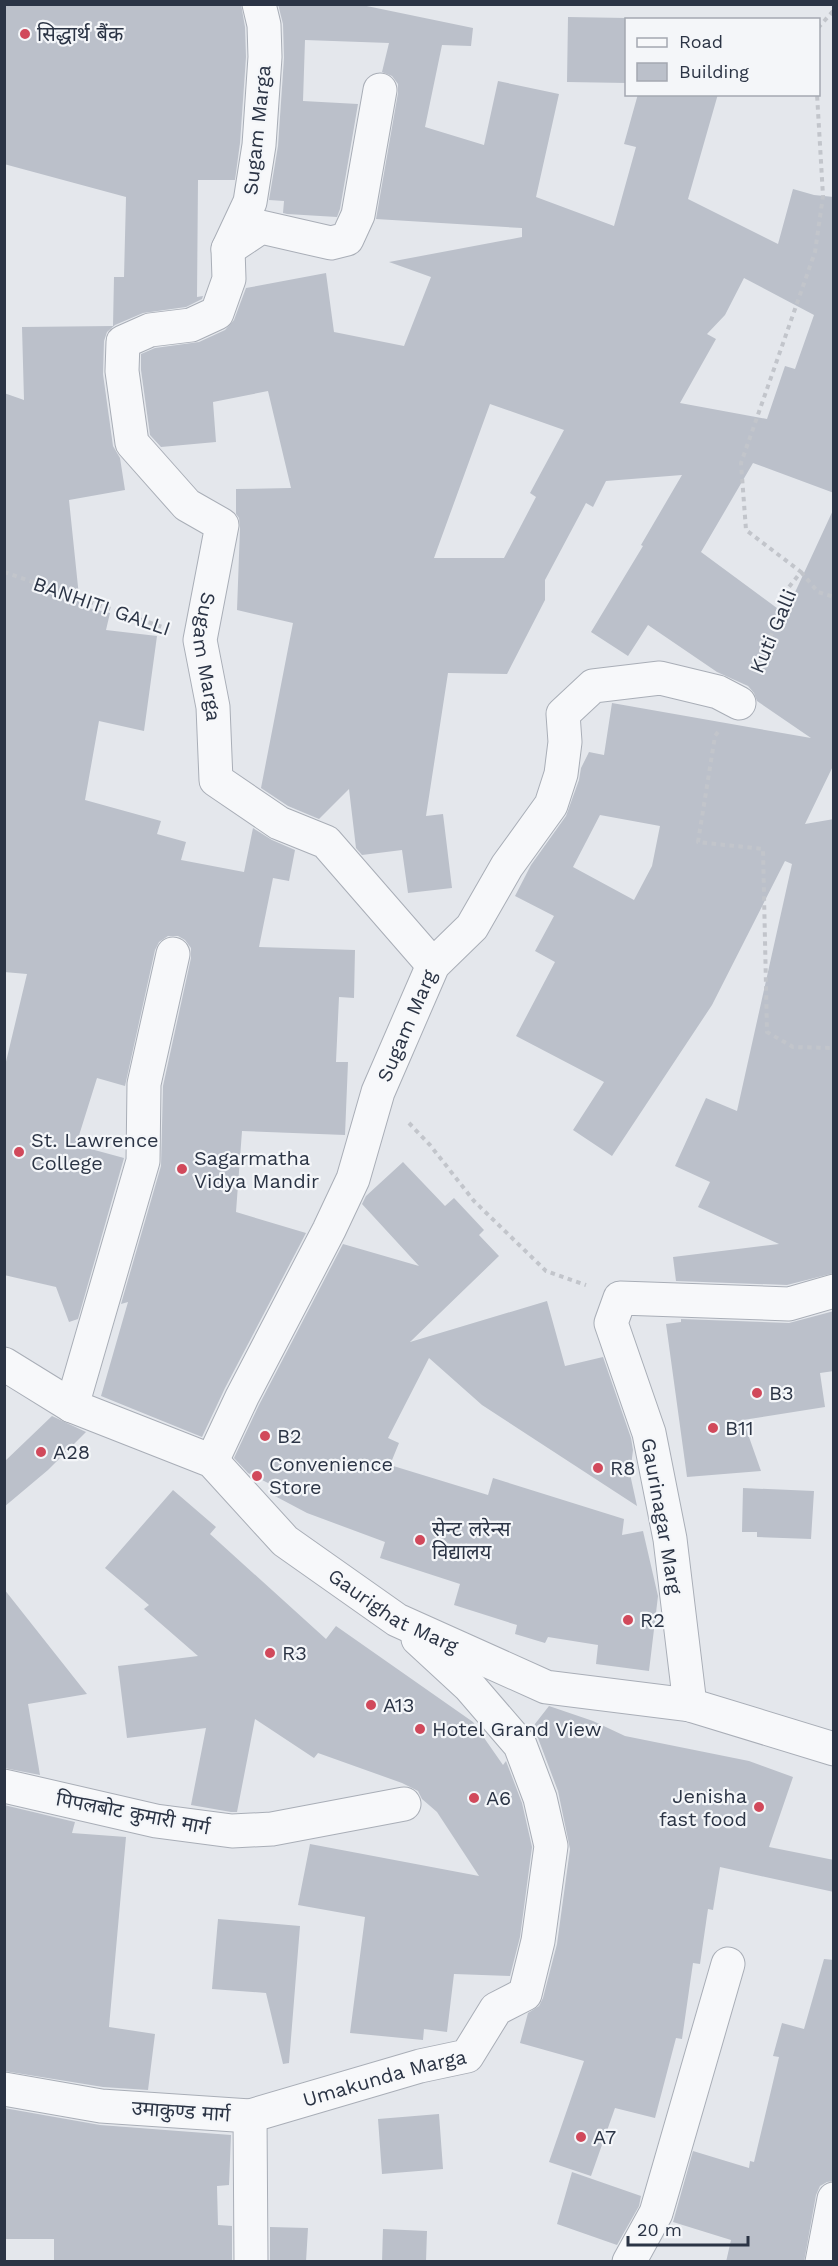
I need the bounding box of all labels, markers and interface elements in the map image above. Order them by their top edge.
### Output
legend [625,18,820,96]
place label: सिद्धार्थ बैंक [37,22,124,46]
marker: सिद्धार्थ बैंक [18,27,32,41]
text: Road [679,31,723,52]
text: Building [679,61,749,82]
street label: Sugam Marga [238,64,276,196]
street label: BANHITI GALLI [30,571,174,641]
street label: Kuti Galli [745,585,801,677]
street label: Sugam Marga [188,590,226,722]
street label: Sugam Marg [372,966,442,1085]
place label: St. Lawrence College [31,1128,159,1175]
marker: St. Lawrence College [12,1145,26,1159]
place label: Sagarmatha Vidya Mandir [194,1146,319,1193]
marker: Sagarmatha Vidya Mandir [175,1162,189,1176]
place label: B3 [769,1381,794,1405]
marker: B3 [750,1386,764,1400]
place label: B11 [725,1416,754,1440]
marker: B11 [706,1421,720,1435]
place label: B2 [277,1424,302,1448]
marker: B2 [258,1429,272,1443]
street label: Gaurinagar Marg [636,1436,688,1596]
place label: A28 [53,1440,90,1464]
marker: A28 [34,1445,48,1459]
place label: Convenience Store [269,1452,393,1499]
place label: R8 [610,1456,636,1480]
marker: R8 [591,1461,605,1475]
marker: Convenience Store [250,1469,264,1483]
place label: सेन्ट लरेन्स विद्यालय [432,1517,511,1564]
marker: सेन्ट लरेन्स विद्यालय [413,1533,427,1547]
street label: Gaurighat Marg [324,1563,462,1658]
place label: R2 [640,1608,665,1632]
marker: R2 [621,1613,635,1627]
place label: R3 [282,1641,307,1665]
marker: R3 [263,1646,277,1660]
place label: A13 [383,1693,414,1717]
marker: A13 [364,1698,378,1712]
place label: Hotel Grand View [432,1717,602,1741]
marker: Hotel Grand View [413,1722,427,1736]
place label: Jenisha fast food [659,1784,747,1831]
street label: पिपलबोट कुमारी मार्ग [54,1786,213,1841]
place label: A6 [486,1786,511,1810]
marker: A6 [467,1791,481,1805]
marker: Jenisha fast food [752,1800,766,1814]
street label: Umakunda Marga [300,2044,469,2112]
street label: उमाकुण्ड मार्ग [131,2096,232,2127]
place label: A7 [593,2125,616,2149]
marker: A7 [574,2130,588,2144]
scale bar [628,2209,748,2247]
text: 20 m [637,2219,682,2240]

